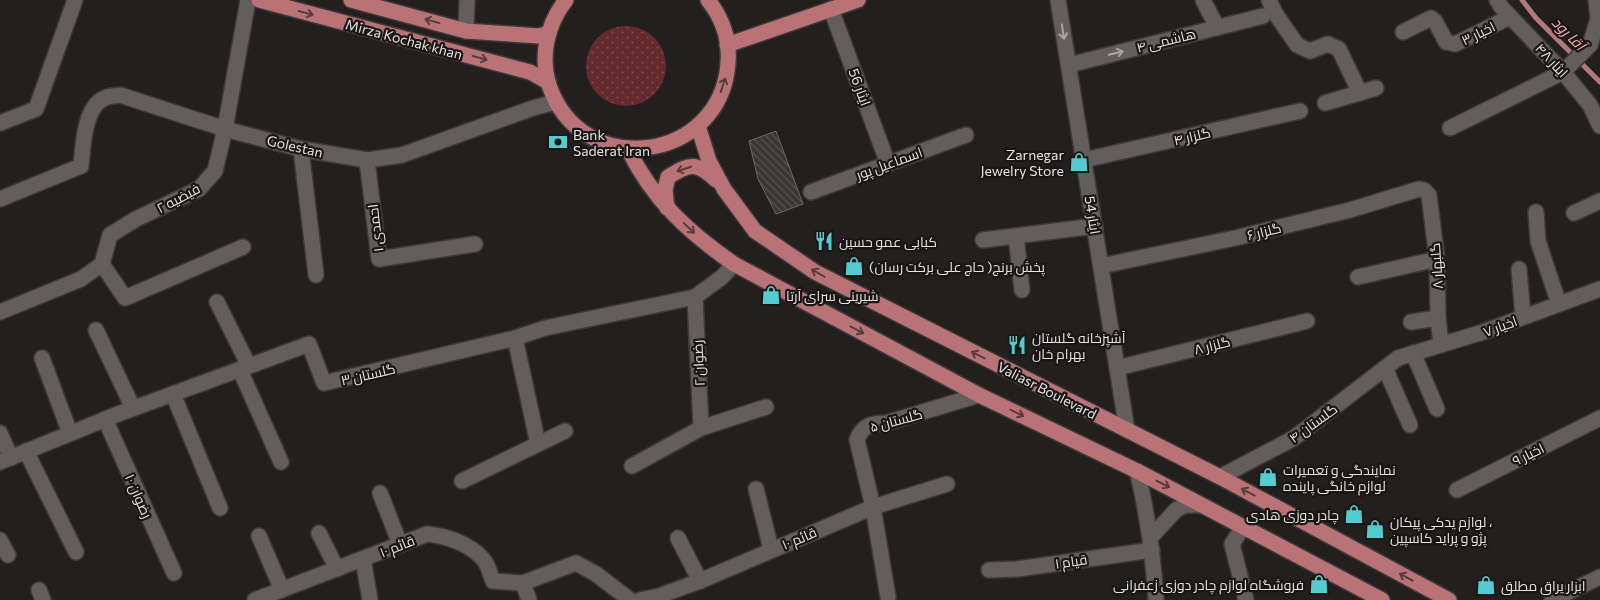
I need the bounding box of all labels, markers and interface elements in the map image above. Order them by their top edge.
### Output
one-way arrow [297,8,313,18]
water label: آقا رود [1548,13,1592,56]
street label: Mirza Kochak khan [344,15,464,63]
one-way arrow [424,16,440,26]
street label: اخیار ۳ [1458,18,1498,48]
one-way arrow [1059,24,1069,40]
street label: هاشمی ۴ [1135,24,1197,56]
street label: ایثار ۴۸ [1532,40,1572,80]
one-way arrow [1107,48,1123,57]
one-way arrow [471,54,487,64]
street label: ایثار 56 [845,66,875,108]
one-way arrow [719,78,729,94]
street label: گلزار ۴ [1172,124,1212,148]
place label: Bank Saderat Iran [573,126,650,159]
street label: Golestan [265,131,325,161]
bank icon: Bank Saderat Iran [547,131,569,153]
street label: اسماعیل پور [853,143,925,185]
place label: Zarnegar Jewelry Store [980,146,1064,179]
shop icon: Zarnegar Jewelry Store [1068,151,1090,173]
one-way arrow [676,165,692,175]
street label: فیضیه ۲ [153,179,203,217]
street label: ایثار 54 [1082,195,1104,235]
street label: احمدی ۱ [364,203,386,253]
street label: گلزار ۶ [1245,219,1283,243]
one-way arrow [682,222,695,234]
restaurant icon: کبابی عمو حسین [813,230,835,252]
place label: کبابی عمو حسین [839,233,937,250]
street label: گلبهار ۸ [1426,242,1446,290]
shop icon: پخش برنج( حاج علی برکت رسان) [843,255,865,277]
place label: پخش برنج( حاج علی برکت رسان) [869,258,1045,277]
one-way arrow [810,268,825,278]
shop icon: شیرینی سرای آرتا [760,284,782,306]
place label: شیرینی سرای آرتا [786,287,879,304]
street label: اخیار ۷ [1481,312,1519,340]
one-way arrow [850,325,865,335]
place label: آشپزخانه گلستان بهرام خان [1032,329,1126,364]
street label: گلزار ۸ [1192,332,1232,358]
restaurant icon: آشپزخانه گلستان بهرام خان [1006,334,1028,356]
street label: رضوان ۲ [688,339,708,387]
one-way arrow [971,350,986,359]
street label: Valiasr Boulevard [995,358,1099,422]
street label: گلستان ۳ [339,359,397,389]
street label: گلستان ۴ [1286,400,1340,446]
street label: گلستان ۵ [868,405,924,435]
one-way arrow [1009,409,1024,418]
street label: اخیار ۹ [1509,439,1547,469]
place label: نمایندگی و تعمیرات لوازم خانگی پاینده [1283,461,1396,496]
shop icon: نمایندگی و تعمیرات لوازم خانگی پاینده [1257,466,1279,488]
street label: رضوان ۱۰ [122,471,156,521]
one-way arrow [1155,480,1170,489]
one-way arrow [1240,487,1255,497]
shop icon: چادر دوزی هادی [1343,503,1365,525]
place label: چادر دوزی هادی [1246,506,1339,525]
place label: لوازم یدکی پیکان ، پژو و پراید کاسپین [1390,513,1492,548]
shop icon: لوازم یدکی پیکان ، پژو و پراید کاسپین [1364,518,1386,540]
street label: قائم ۱۰ [779,523,820,555]
street label: قائم ۱۰ [377,531,418,562]
street label: قیام ۱ [1054,550,1089,574]
one-way arrow [1400,571,1414,581]
shop icon: فروشگاه لوازم چادر دوزی زعفرانی [1308,573,1330,595]
shop icon: ابزار یراق مطلق [1475,574,1497,596]
place label: فروشگاه لوازم چادر دوزی زعفرانی [1113,576,1304,595]
place label: ابزار یراق مطلق [1501,577,1586,595]

